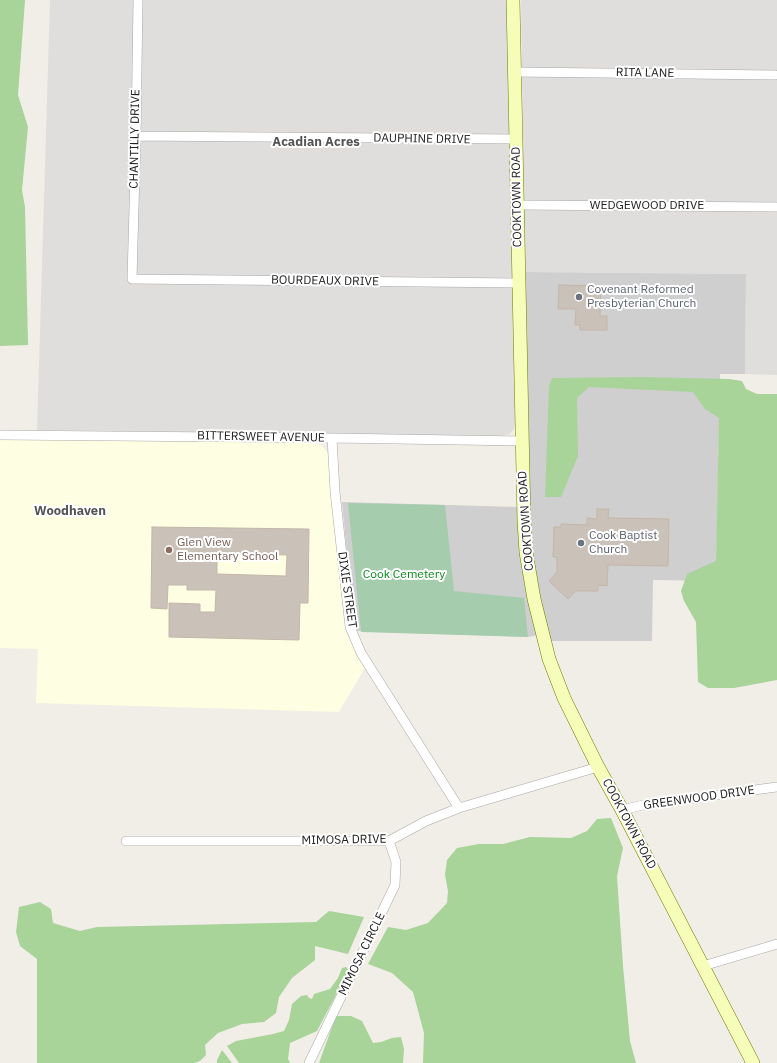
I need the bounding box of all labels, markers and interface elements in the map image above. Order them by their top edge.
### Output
street label: RITA LANE [616,65,674,81]
street label: CHANTILLY DRIVE [127,89,143,189]
street label: DAUPHINE DRIVE [373,131,471,147]
district label: Acadian Acres [272,134,360,150]
street label: COOKTOWN ROAD [509,147,525,247]
street label: WEDGEWOOD DRIVE [590,199,704,213]
street label: BOURDEAUX DRIVE [271,273,379,289]
place label: Covenant Reformed Presbyterian Church [587,283,696,311]
marker: Covenant Reformed Presbyterian Church [574,292,584,302]
street label: BITTERSWEET AVENUE [197,429,325,445]
street label: COOKTOWN ROAD [515,470,537,572]
district label: Woodhaven [34,503,106,519]
place label: Cook Baptist Church [589,529,657,557]
place label: Glen View Elementary School [177,536,278,564]
marker: Cook Baptist Church [576,538,586,548]
marker: Glen View Elementary School [164,545,174,555]
street label: DIXIE STREET [335,551,359,629]
park label: Cook Cemetery [363,568,445,582]
street label: COOKTOWN ROAD [599,776,659,872]
street label: GREENWOOD DRIVE [643,783,755,813]
street label: MIMOSA DRIVE [301,832,387,848]
street label: MIMOSA CIRCLE [336,910,388,998]

